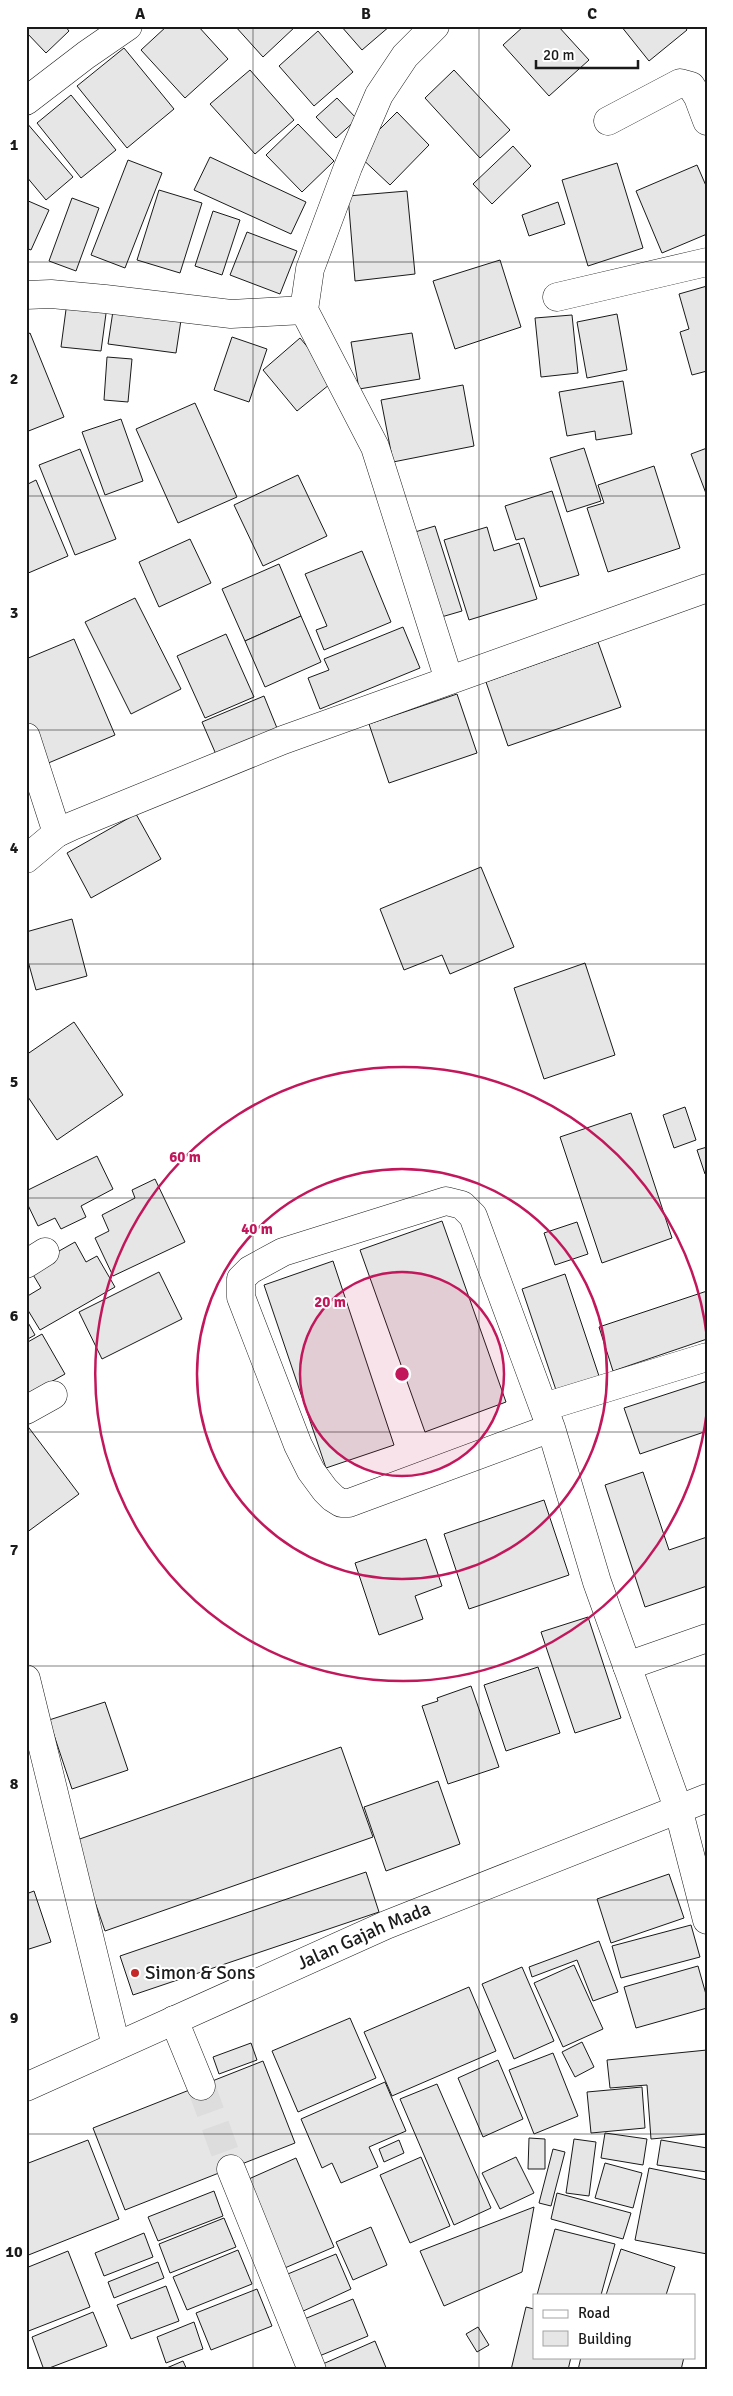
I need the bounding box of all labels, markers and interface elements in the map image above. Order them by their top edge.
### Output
text: A [135,4,146,24]
text: B [361,4,371,24]
text: C [587,4,597,24]
scale bar [536,38,638,70]
text: 20 m [543,46,574,64]
text: 1 [10,135,19,155]
text: 2 [10,369,18,389]
text: 3 [10,603,18,623]
text: 4 [10,838,19,858]
text: 5 [10,1072,18,1092]
text: 60 m [169,1148,201,1166]
text: 40 m [241,1220,273,1238]
text: 20 m [314,1293,346,1311]
text: 6 [10,1306,19,1326]
centre of rings [393,1365,411,1383]
text: 7 [10,1540,19,1560]
text: 8 [10,1774,19,1794]
street label: Jalan Gajah Mada [293,1897,434,1976]
place label: Simon & Sons [145,1961,255,1985]
marker: Simon & Sons [129,1967,141,1979]
text: 9 [10,2008,19,2028]
text: 10 [5,2242,23,2262]
legend [533,2294,696,2358]
text: Road [578,2304,610,2322]
text: Building [578,2330,632,2348]

